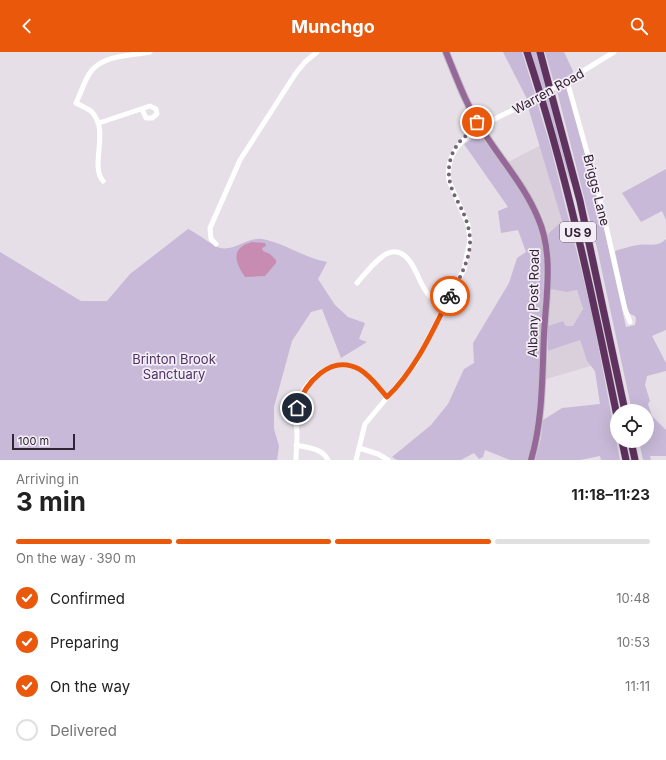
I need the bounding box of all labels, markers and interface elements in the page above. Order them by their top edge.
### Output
icon: back [16,15,38,37]
icon: search [628,15,650,37]
text: Munchgo [291,16,375,37]
street label: Warren Road [509,65,587,117]
pin [460,105,494,139]
icon: bag [466,111,488,133]
street label: Briggs Lane [580,153,614,227]
road number: US 9 [560,222,596,242]
street label: Albany Post Road [524,249,542,357]
courier [430,276,470,316]
icon: bike [439,285,461,307]
park label: Brinton Brook Sanctuary [132,351,216,382]
pin [280,391,314,425]
icon: home [286,397,308,419]
map controls [610,404,654,448]
button: locate [610,404,654,448]
scale bar [12,432,75,451]
text: 100 m [18,434,49,448]
text: Arriving in [16,471,79,487]
text: 11:18–11:23 [571,485,650,504]
text: 3 min [16,486,86,517]
text: On the way · 390 m [16,550,136,566]
icon: check [16,587,38,609]
text: Confirmed [50,589,125,608]
text: 10:48 [616,590,650,606]
icon: check [16,631,38,653]
text: Preparing [50,633,119,652]
text: 10:53 [617,634,650,650]
icon: check [16,675,38,697]
text: On the way [50,677,130,696]
text: 11:11 [625,678,650,694]
text: Delivered [50,721,117,740]

